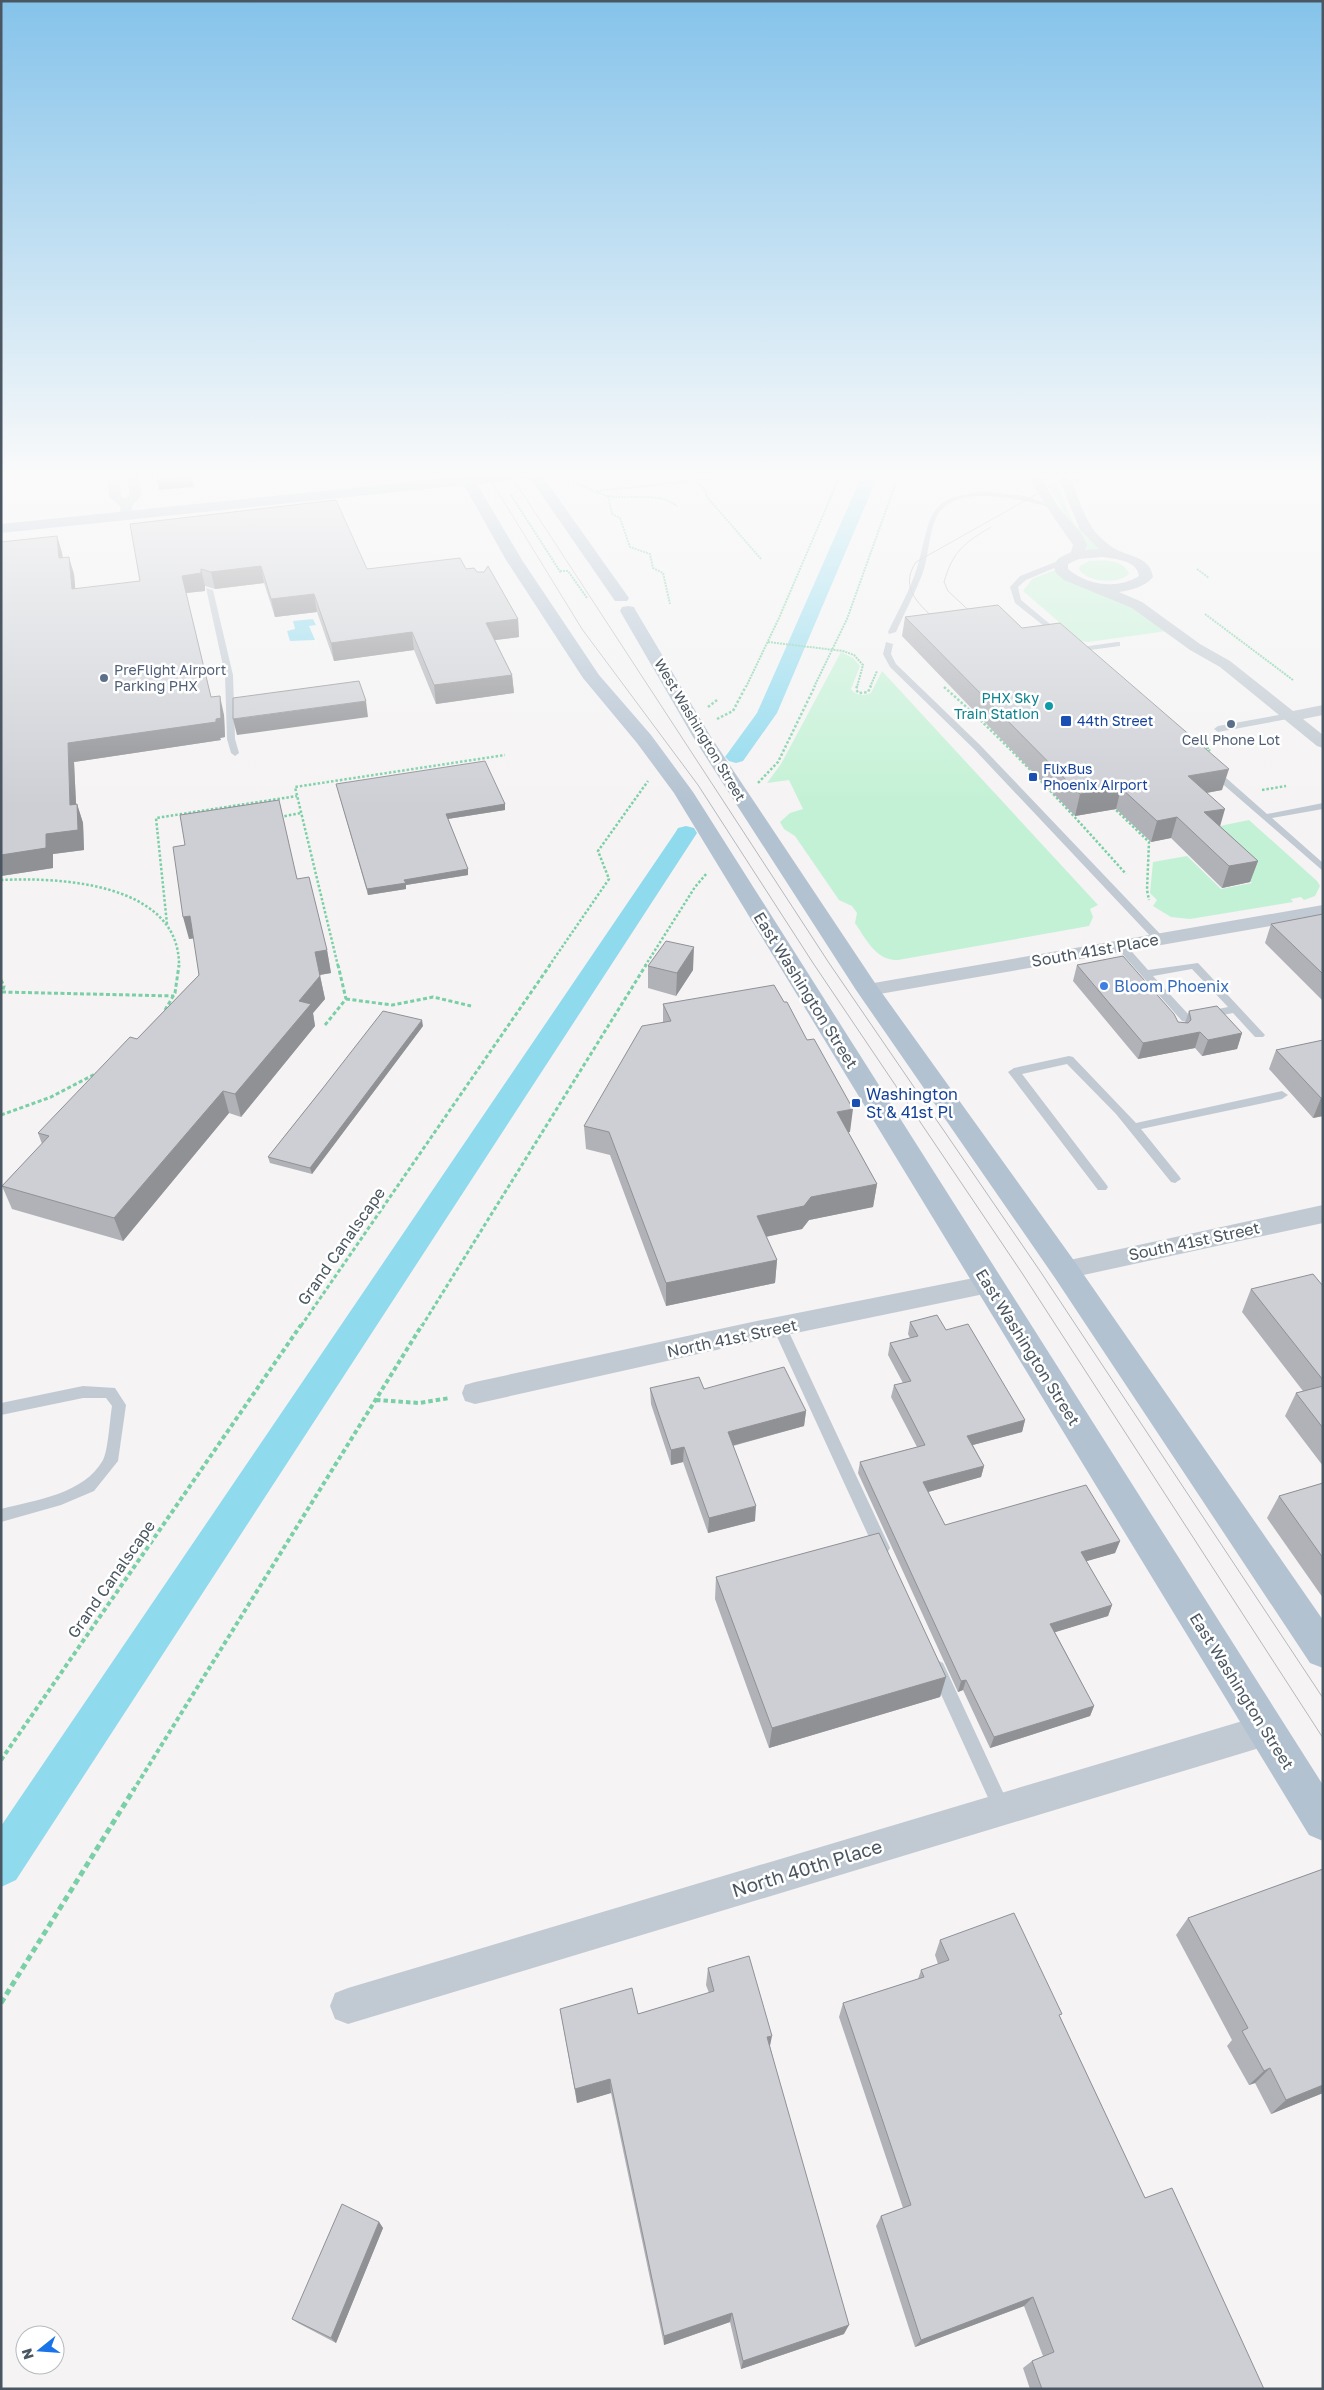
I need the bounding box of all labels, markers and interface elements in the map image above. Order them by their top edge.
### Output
street label: West Washington Street [651,656,750,804]
place label: PreFlight Airport Parking PHX [114,661,226,694]
marker: PreFlight Airport Parking PHX [98,672,110,684]
place label: PHX Sky Train Station [954,689,1039,722]
marker: PHX Sky Train Station [1043,700,1055,712]
place label: 44th Street [1077,712,1153,729]
marker: 44th Street [1059,714,1073,728]
marker: Cell Phone Lot [1225,718,1237,730]
place label: Cell Phone Lot [1182,731,1280,748]
place label: FlixBus Phoenix Airport [1043,760,1148,793]
marker: FlixBus Phoenix Airport [1027,771,1039,783]
street label: East Washington Street [750,908,862,1072]
street label: South 41st Place [1030,929,1160,971]
place label: Bloom Phoenix [1114,976,1229,996]
marker: Bloom Phoenix [1098,980,1110,992]
place label: Washington St & 41st Pl [866,1084,958,1122]
marker: Washington St & 41st Pl [850,1097,862,1109]
street label: Grand Canalscape [293,1183,389,1309]
street label: South 41st Street [1127,1217,1261,1265]
street label: East Washington Street [972,1265,1084,1429]
street label: North 41st Street [665,1314,799,1362]
street label: Grand Canalscape [63,1516,159,1642]
street label: East Washington Street [1186,1609,1298,1773]
street label: North 40th Place [729,1834,885,1901]
north arrow [15,2325,65,2375]
text: N [17,2346,37,2362]

